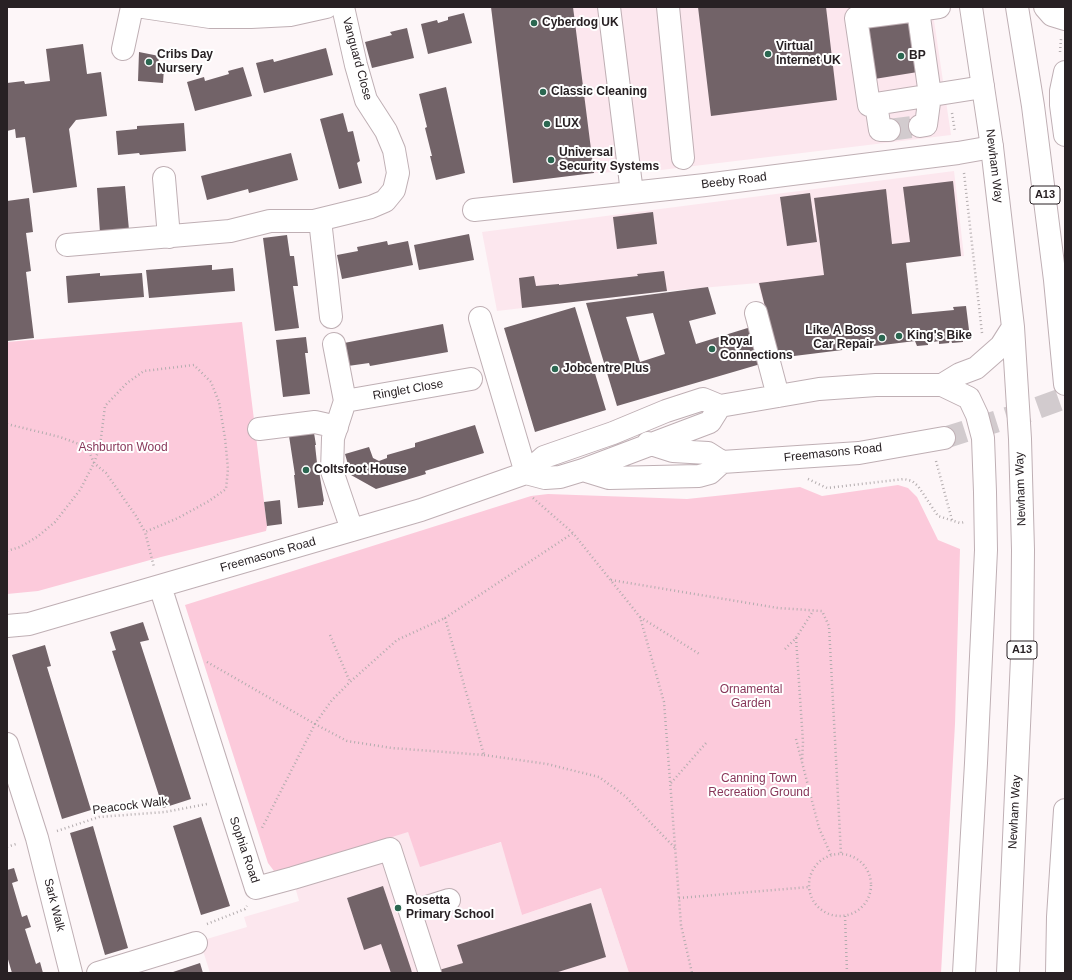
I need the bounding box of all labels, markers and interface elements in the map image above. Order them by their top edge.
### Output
street label: Vanguard Close [339,16,375,102]
place label: Cyberdog UK [542,16,619,30]
marker: Cyberdog UK [529,18,539,28]
place label: Virtual Internet UK [776,40,841,68]
place label: Cribs Day Nursery [157,48,213,76]
marker: Virtual Internet UK [763,49,773,59]
place label: BP [909,49,926,63]
marker: BP [896,51,906,61]
marker: Cribs Day Nursery [144,57,154,67]
place label: Classic Cleaning [551,85,647,99]
marker: Classic Cleaning [538,87,548,97]
place label: LUX [555,117,579,131]
marker: LUX [542,119,552,129]
street label: Newham Way [982,128,1006,204]
place label: Universal Security Systems [559,146,659,174]
marker: Universal Security Systems [546,155,556,165]
street label: Beeby Road [700,170,768,192]
road number: A13 [1030,186,1060,204]
place label: Like A Boss Car Repair [805,324,874,352]
place label: King's Bike [907,329,972,343]
marker: King's Bike [894,331,904,341]
marker: Like A Boss Car Repair [877,333,887,343]
place label: Royal Connections [720,335,793,363]
marker: Royal Connections [707,344,717,354]
place label: Jobcentre Plus [563,362,649,376]
marker: Jobcentre Plus [550,364,560,374]
street label: Ringlet Close [372,377,444,403]
park label: Ashburton Wood [78,441,168,455]
street label: Freemasons Road [783,441,883,465]
street label: Newham Way [1013,452,1029,526]
place label: Coltsfoot House [314,463,407,477]
marker: Coltsfoot House [301,465,311,475]
street label: Freemasons Road [219,534,317,576]
road number: A13 [1007,641,1037,659]
park label: Ornamental Garden [720,683,782,711]
park label: Canning Town Recreation Ground [708,772,810,800]
street label: Newham Way [1006,775,1024,849]
street label: Peacock Walk [92,794,168,818]
street label: Sophia Road [226,815,262,885]
street label: Sark Walk [40,877,68,933]
place label: Rosetta Primary School [406,894,494,922]
marker: Rosetta Primary School [393,903,403,913]

